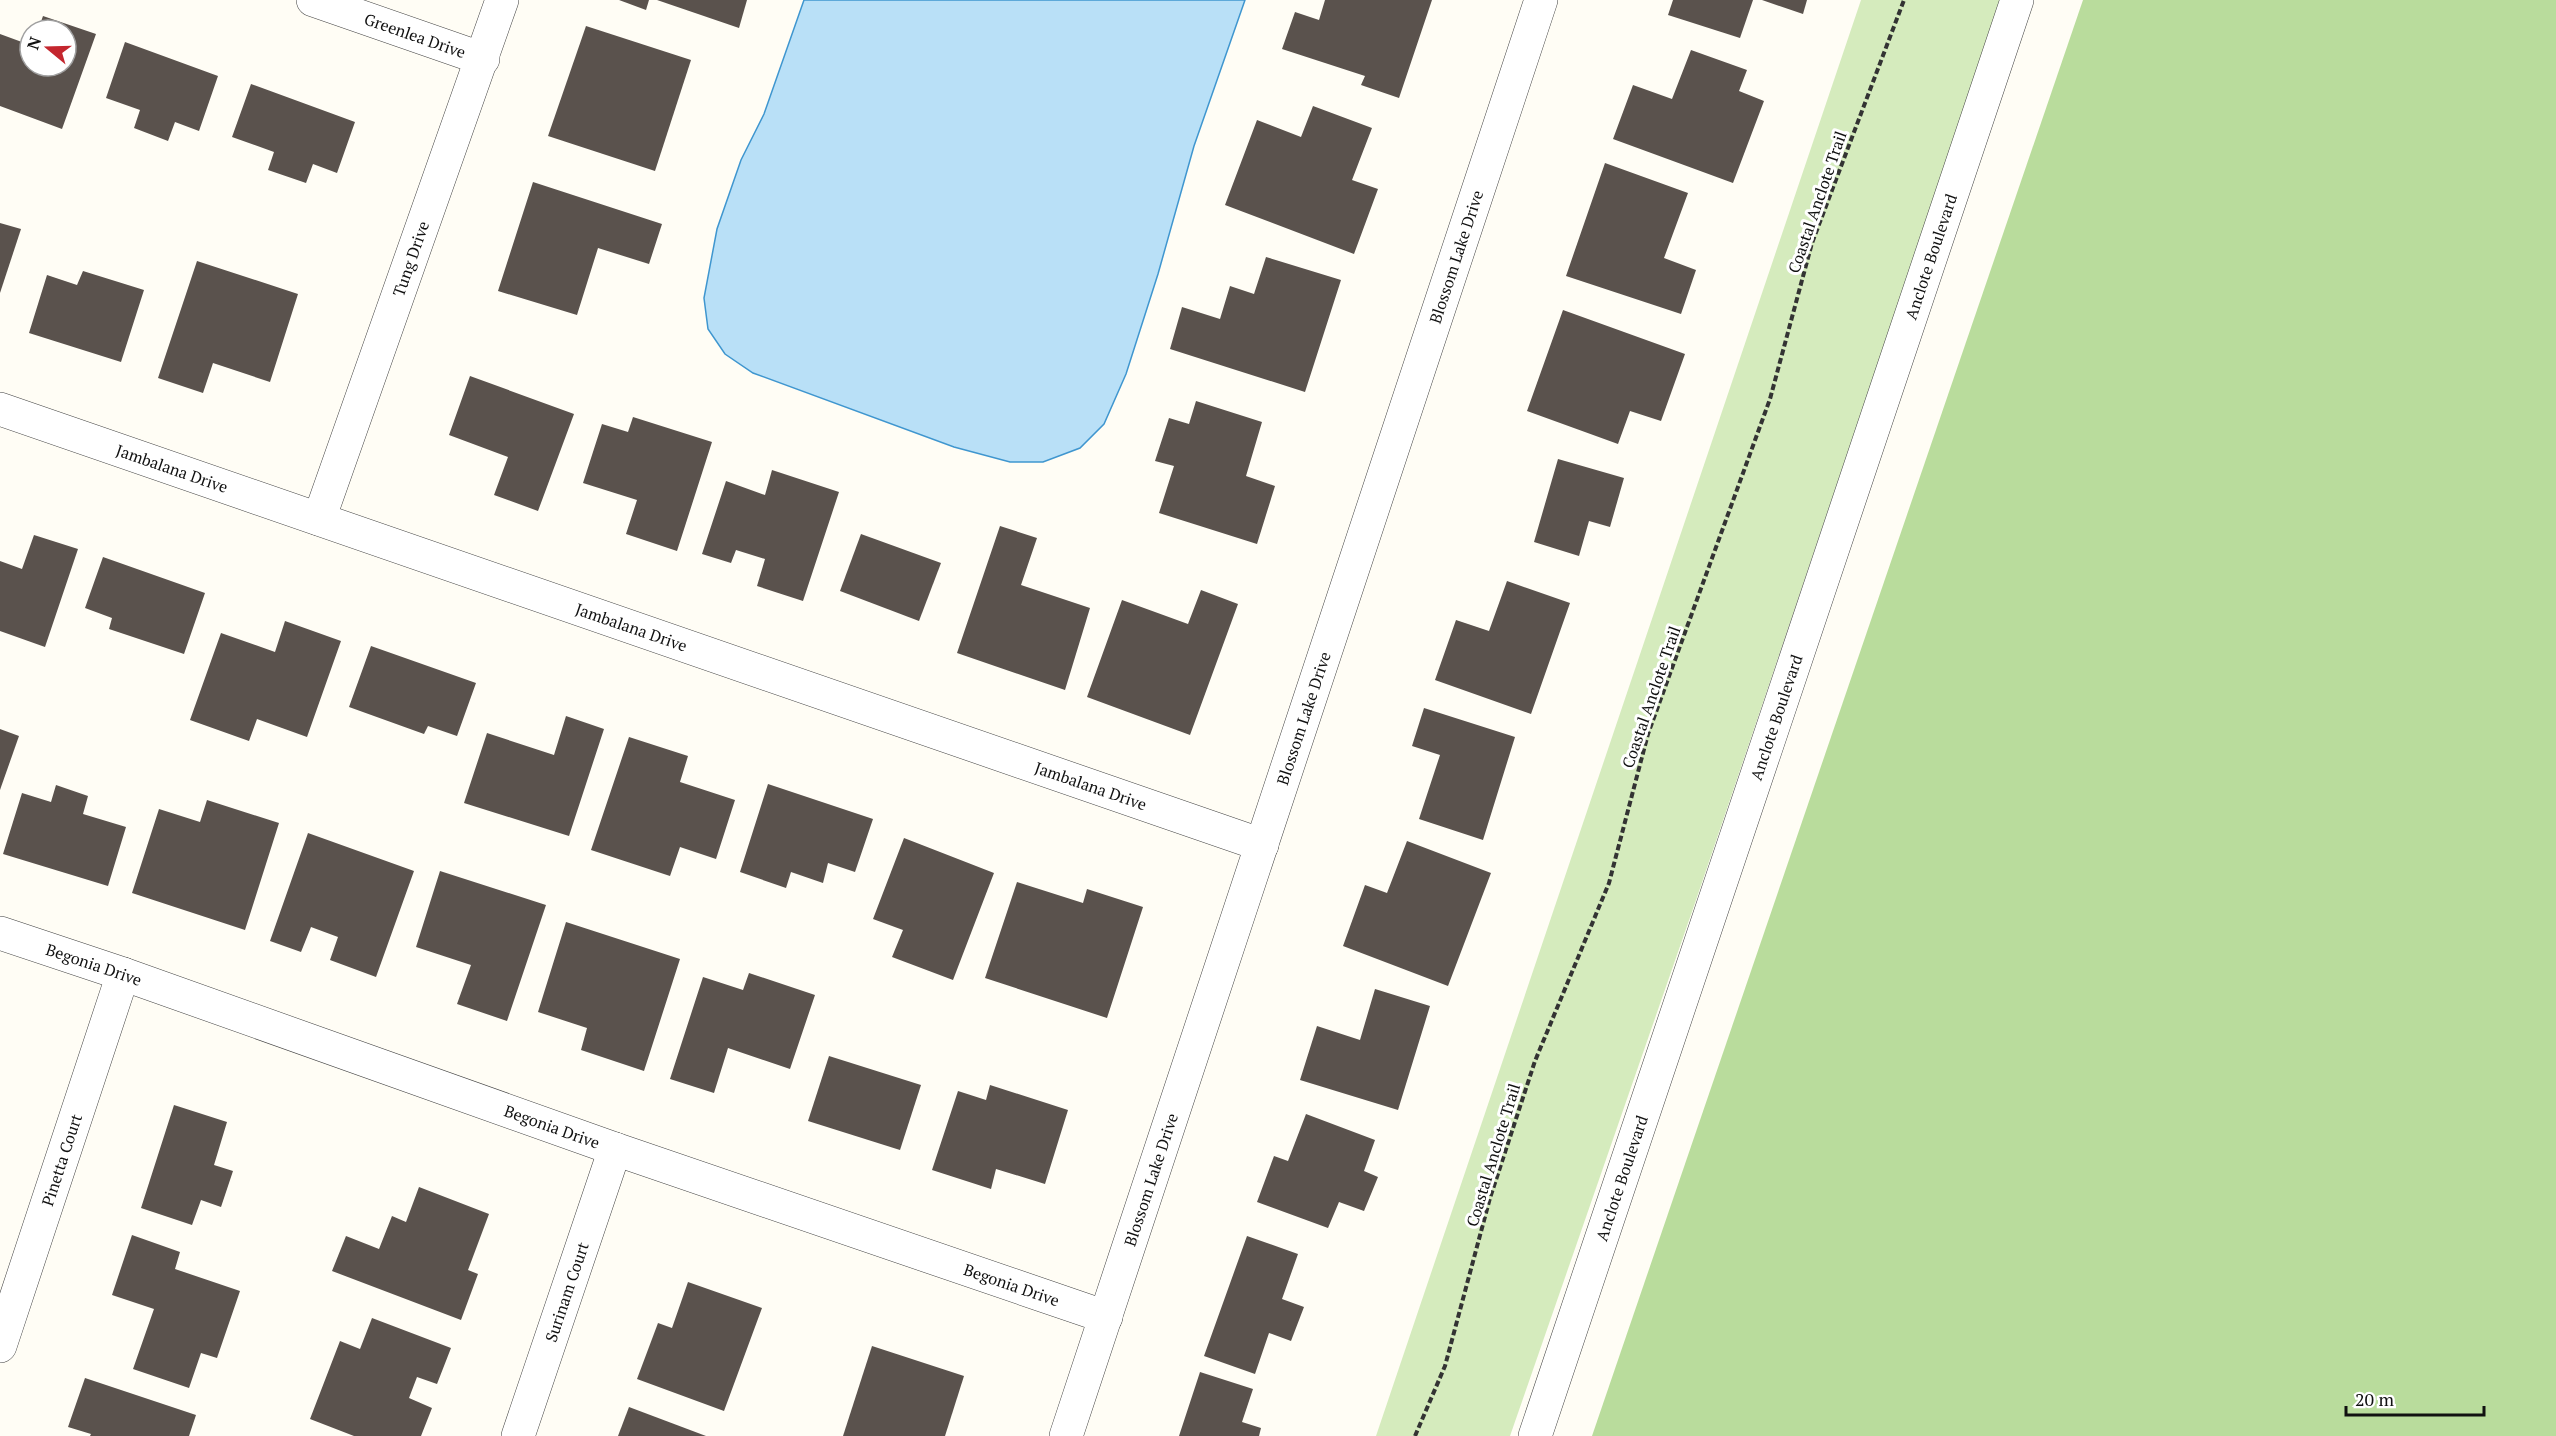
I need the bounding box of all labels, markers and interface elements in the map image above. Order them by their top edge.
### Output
street label: Greenlea Drive [361,8,469,63]
north arrow [18,18,78,78]
text: N [21,34,46,52]
street label: Coastal Anclote Trail [1782,128,1852,276]
street label: Blossom Lake Drive [1424,187,1488,326]
street label: Anclote Boulevard [1900,191,1962,322]
street label: Tung Drive [387,218,434,299]
street label: Jambalana Drive [113,439,231,498]
street label: Jambalana Drive [573,598,690,657]
street label: Coastal Anclote Trail [1616,623,1686,771]
street label: Blossom Lake Drive [1271,649,1336,788]
street label: Anclote Boulevard [1745,652,1808,783]
street label: Jambalana Drive [1032,756,1150,815]
street label: Begonia Drive [43,938,145,991]
street label: Coastal Anclote Trail [1461,1081,1525,1229]
street label: Begonia Drive [501,1100,603,1154]
street label: Blossom Lake Drive [1119,1110,1183,1249]
street label: Pinetta Court [36,1111,87,1209]
street label: Anclote Boulevard [1590,1112,1653,1244]
street label: Surinam Court [540,1239,594,1345]
street label: Begonia Drive [961,1258,1062,1311]
scale bar [2346,1379,2484,1417]
text: 20 m [2355,1387,2395,1411]

